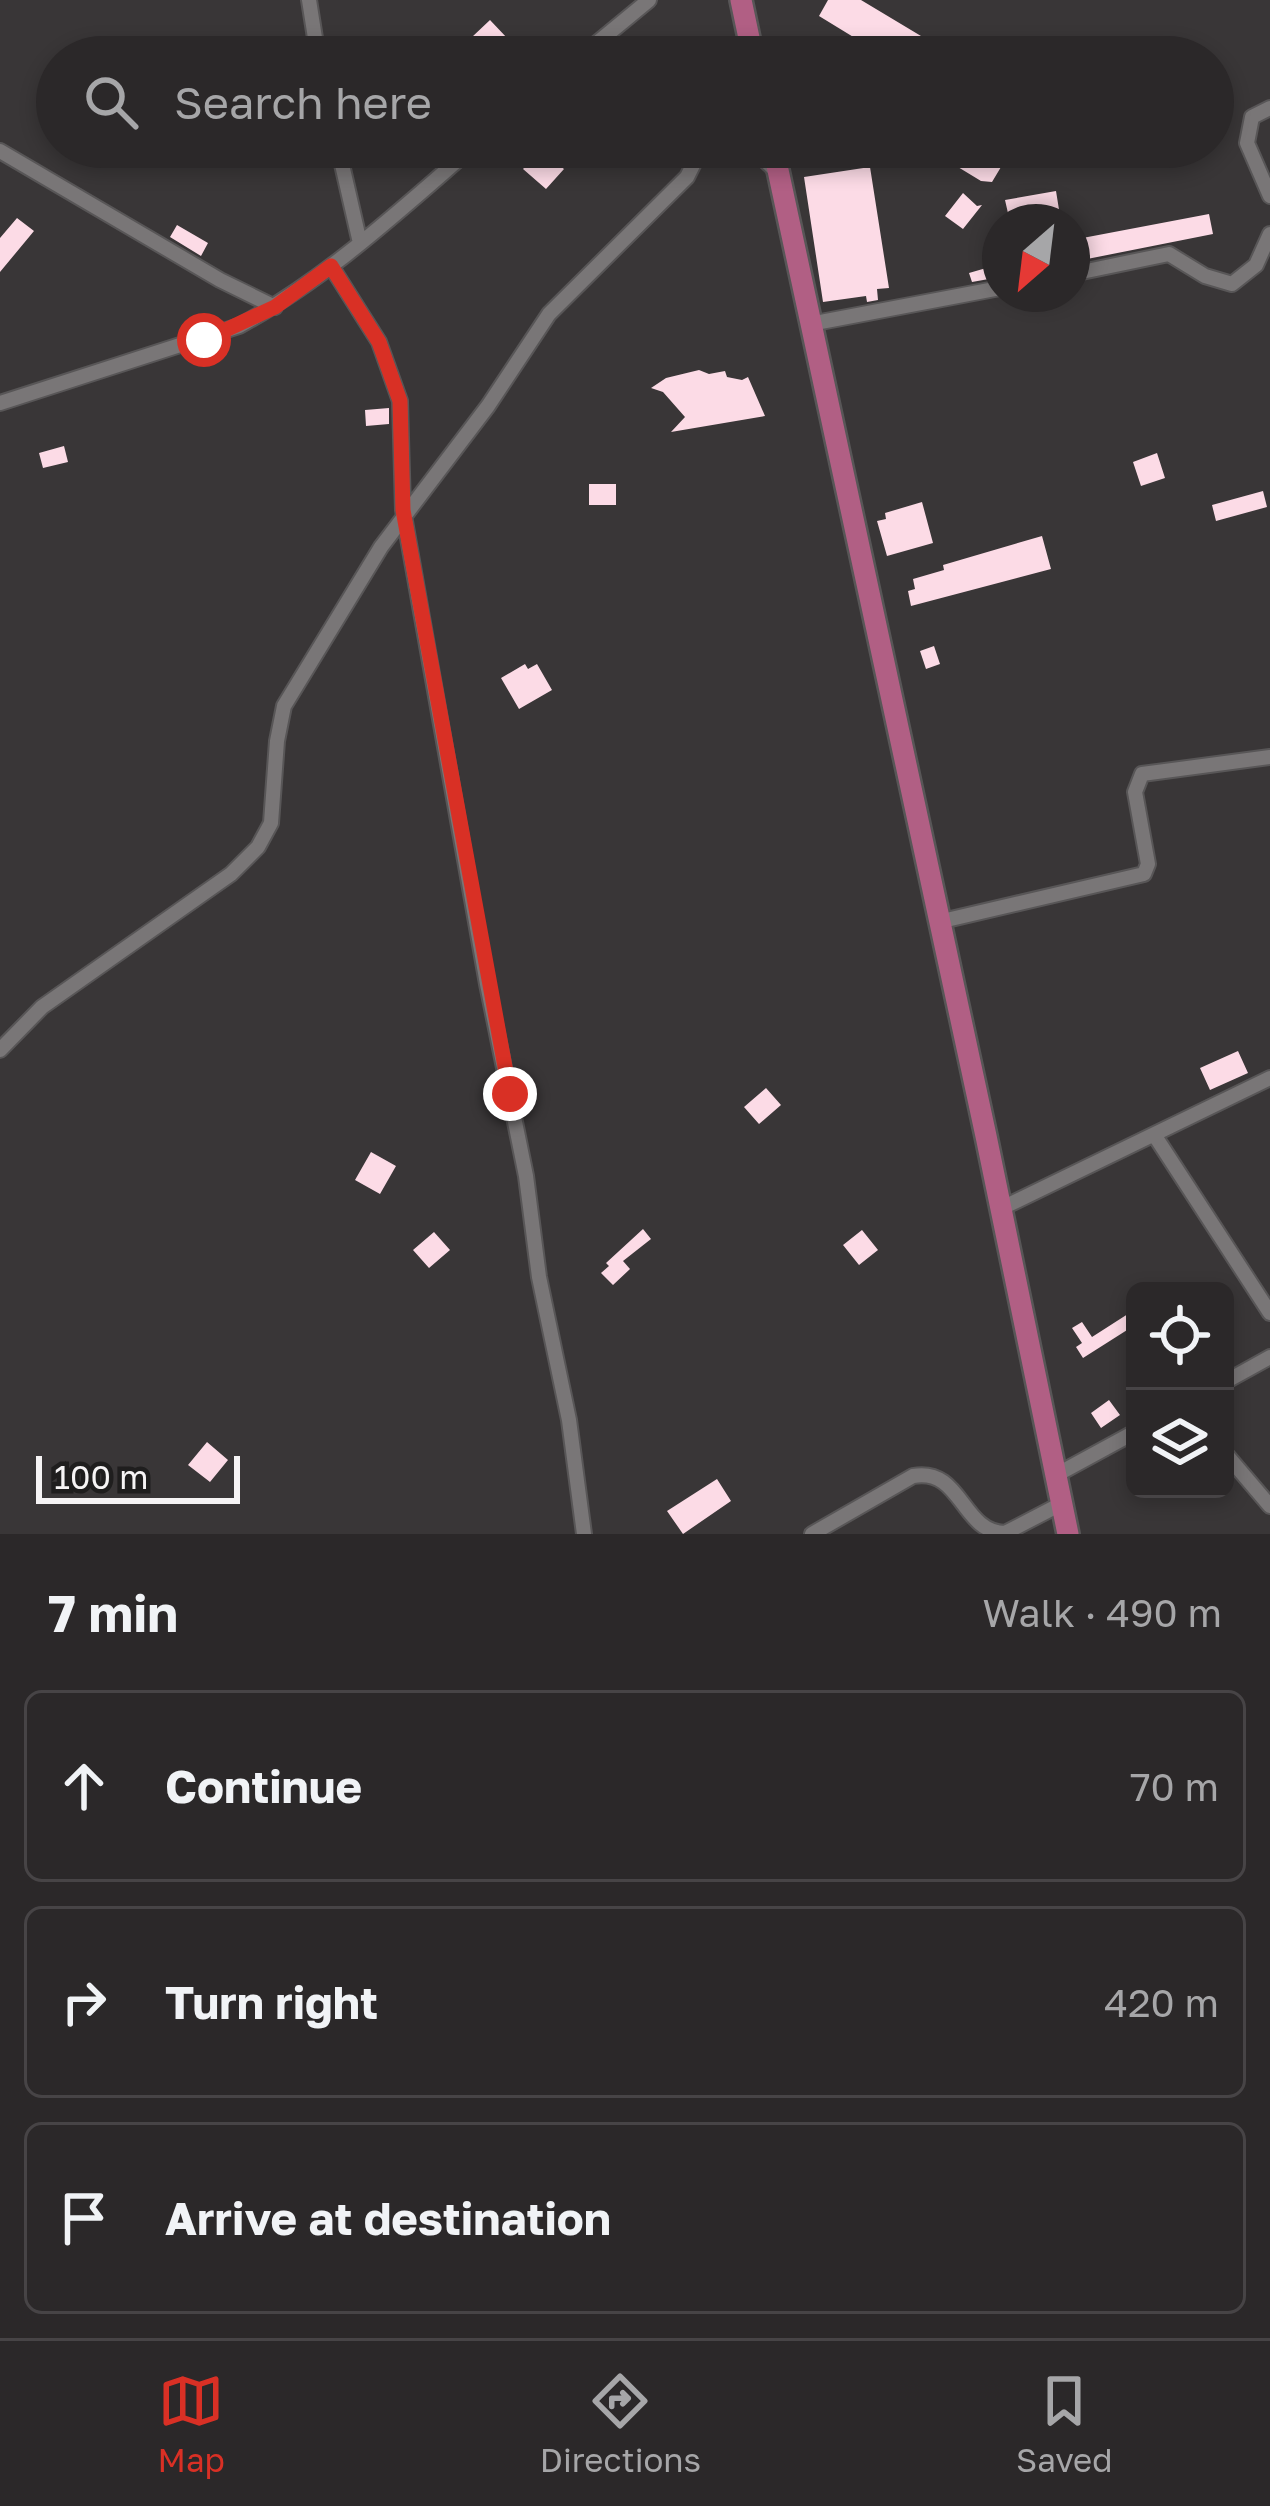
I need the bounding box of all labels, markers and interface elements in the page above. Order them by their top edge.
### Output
search box [36,36,1234,168]
icon: search [78,69,144,135]
text: Search here [174,75,432,129]
north arrow [982,204,1090,312]
route start [177,313,231,367]
route end [483,1067,537,1121]
map controls [1126,1282,1234,1498]
button: locate [1126,1282,1234,1390]
button: layers [1126,1390,1234,1498]
scale bar [36,1450,240,1503]
text: 100 m [54,1457,148,1496]
text: 7 min [48,1582,178,1643]
text: Walk · 490 m [983,1589,1222,1636]
icon: ahead [51,1753,117,1819]
text: Continue [165,1759,362,1813]
text: 70 m [1130,1763,1219,1810]
icon: right [51,1969,117,2035]
text: Turn right [165,1975,378,2029]
text: 420 m [1104,1979,1219,2026]
icon: arrive [51,2185,117,2251]
text: Arrive at destination [165,2191,611,2245]
tab: Map [158,2368,225,2479]
tab: Directions [540,2368,701,2479]
tab: Saved [1016,2368,1112,2479]

